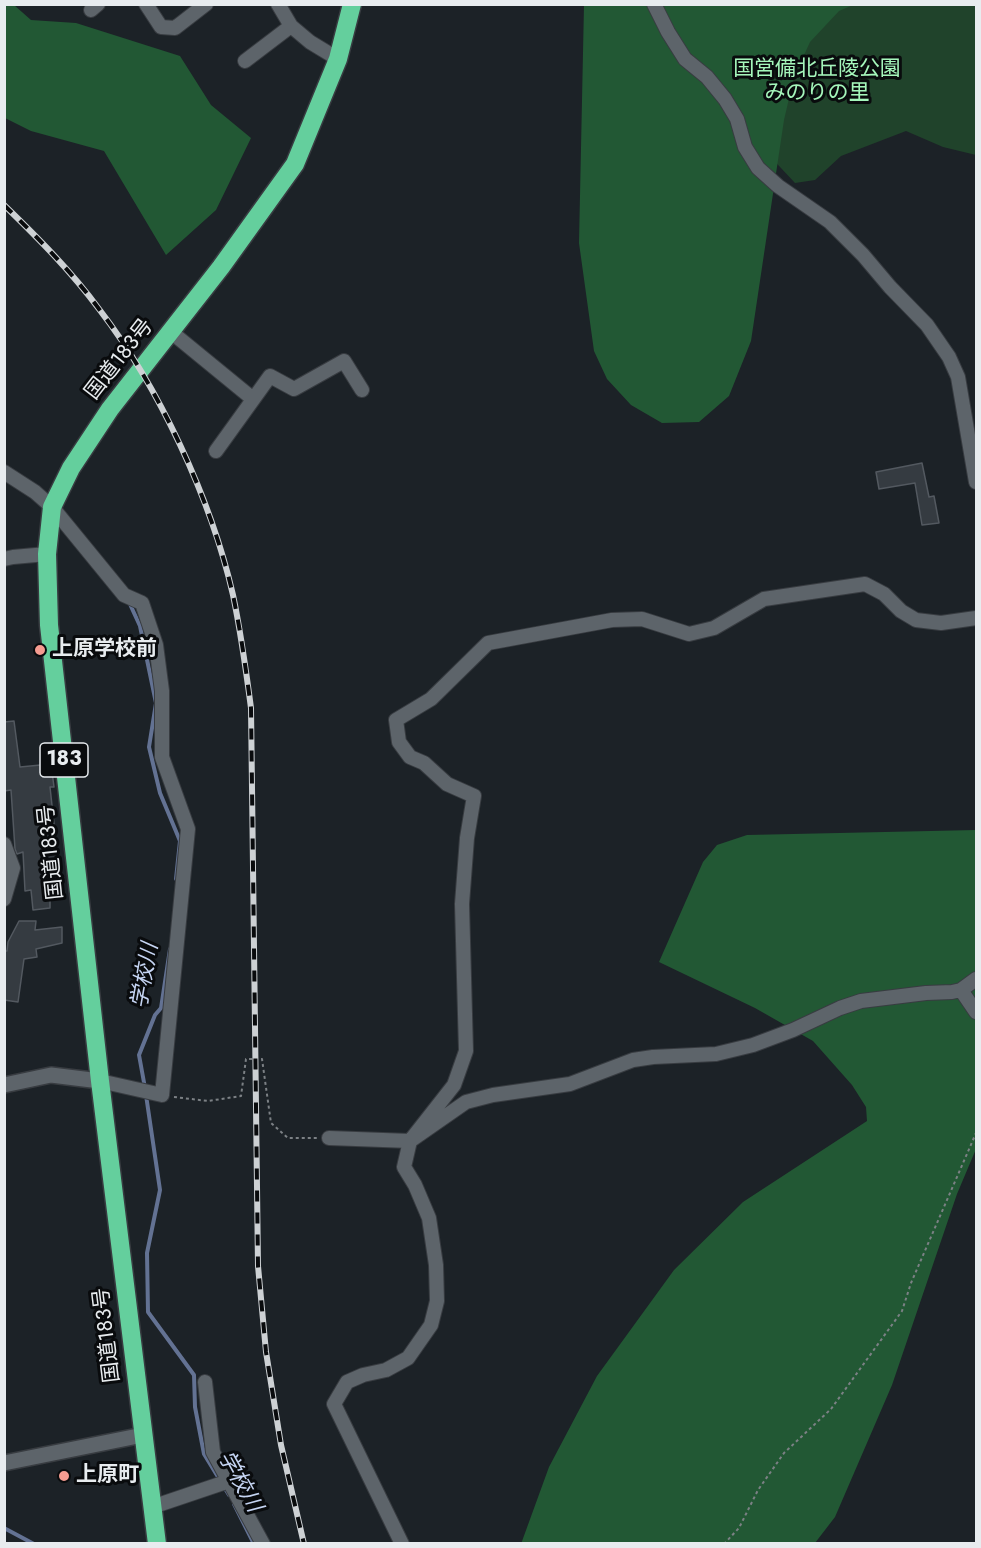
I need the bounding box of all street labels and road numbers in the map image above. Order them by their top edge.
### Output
street label: 国道183号 [81,315,159,405]
road number: 183 [40,743,88,777]
street label: 国道183号 [34,803,70,901]
street label: 国道183号 [90,1286,126,1384]

